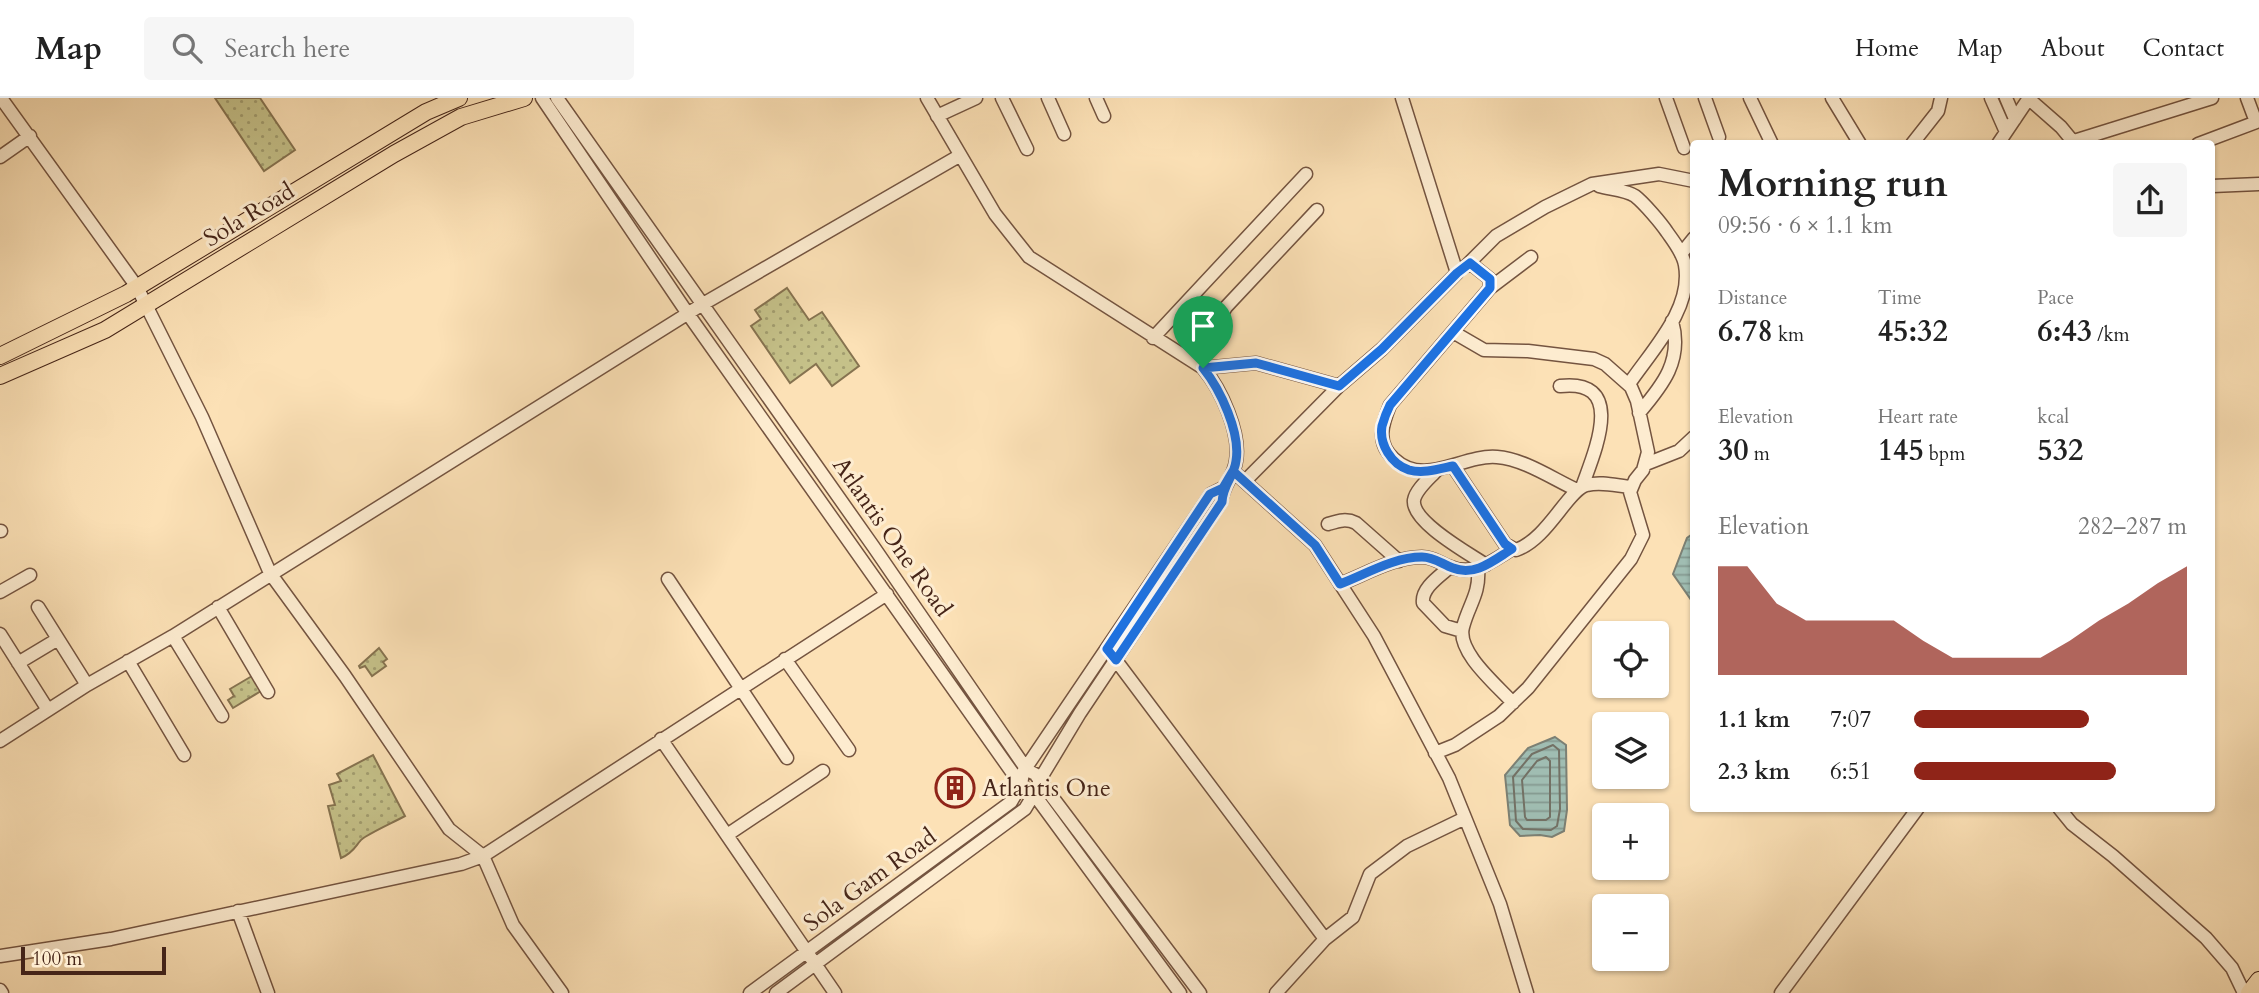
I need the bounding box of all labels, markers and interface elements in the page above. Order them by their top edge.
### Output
search box [144,17,634,80]
text: Map [35,26,102,71]
icon: search [168,29,206,67]
text: Search here [224,31,350,66]
text: Home [1855,32,1919,65]
text: Map [1957,32,2003,65]
text: About [2041,32,2105,65]
text: Contact [2143,32,2224,65]
text: Morning run [1718,158,1948,210]
button: share [2113,163,2187,237]
street label: Sola Road [197,175,301,255]
text: 09:56 · 6 × 1.1 km [1718,210,1892,241]
text: Distance [1718,285,1787,311]
text: Time [1878,285,1922,311]
text: Pace [2037,285,2074,311]
pin [1173,296,1233,368]
icon: arrive [1184,307,1222,345]
text: 6.78 [1718,311,1773,352]
text: 45:32 [1878,311,1948,352]
text: 6:43 [2037,311,2092,352]
text: km [1773,322,1804,348]
text: /km [2092,322,2130,348]
text: Elevation [1718,404,1793,430]
text: Heart rate [1878,404,1958,430]
text: kcal [2037,404,2069,430]
text: 30 [1718,430,1749,471]
text: 145 [1878,430,1924,471]
text: 532 [2037,430,2083,471]
text: m [1749,441,1770,467]
text: bpm [1924,441,1965,467]
street label: Atlantis One Road [825,451,960,624]
text: Elevation [1718,511,1809,542]
text: 282–287 m [2078,511,2187,542]
map controls [1592,621,1669,971]
button: locate [1592,621,1669,698]
text: 1.1 km [1718,704,1790,735]
text: 7:07 [1830,704,1871,735]
button: layers [1592,712,1669,789]
text: 2.3 km [1718,756,1790,787]
text: 6:51 [1830,756,1871,787]
building icon: Atlantis One [934,767,976,809]
place label: Atlantis One [982,772,1111,805]
button: + [1592,803,1669,880]
street label: Sola Gam Road [797,820,943,939]
button: − [1592,894,1669,971]
scale bar [21,944,166,976]
text: 100 m [32,946,82,972]

